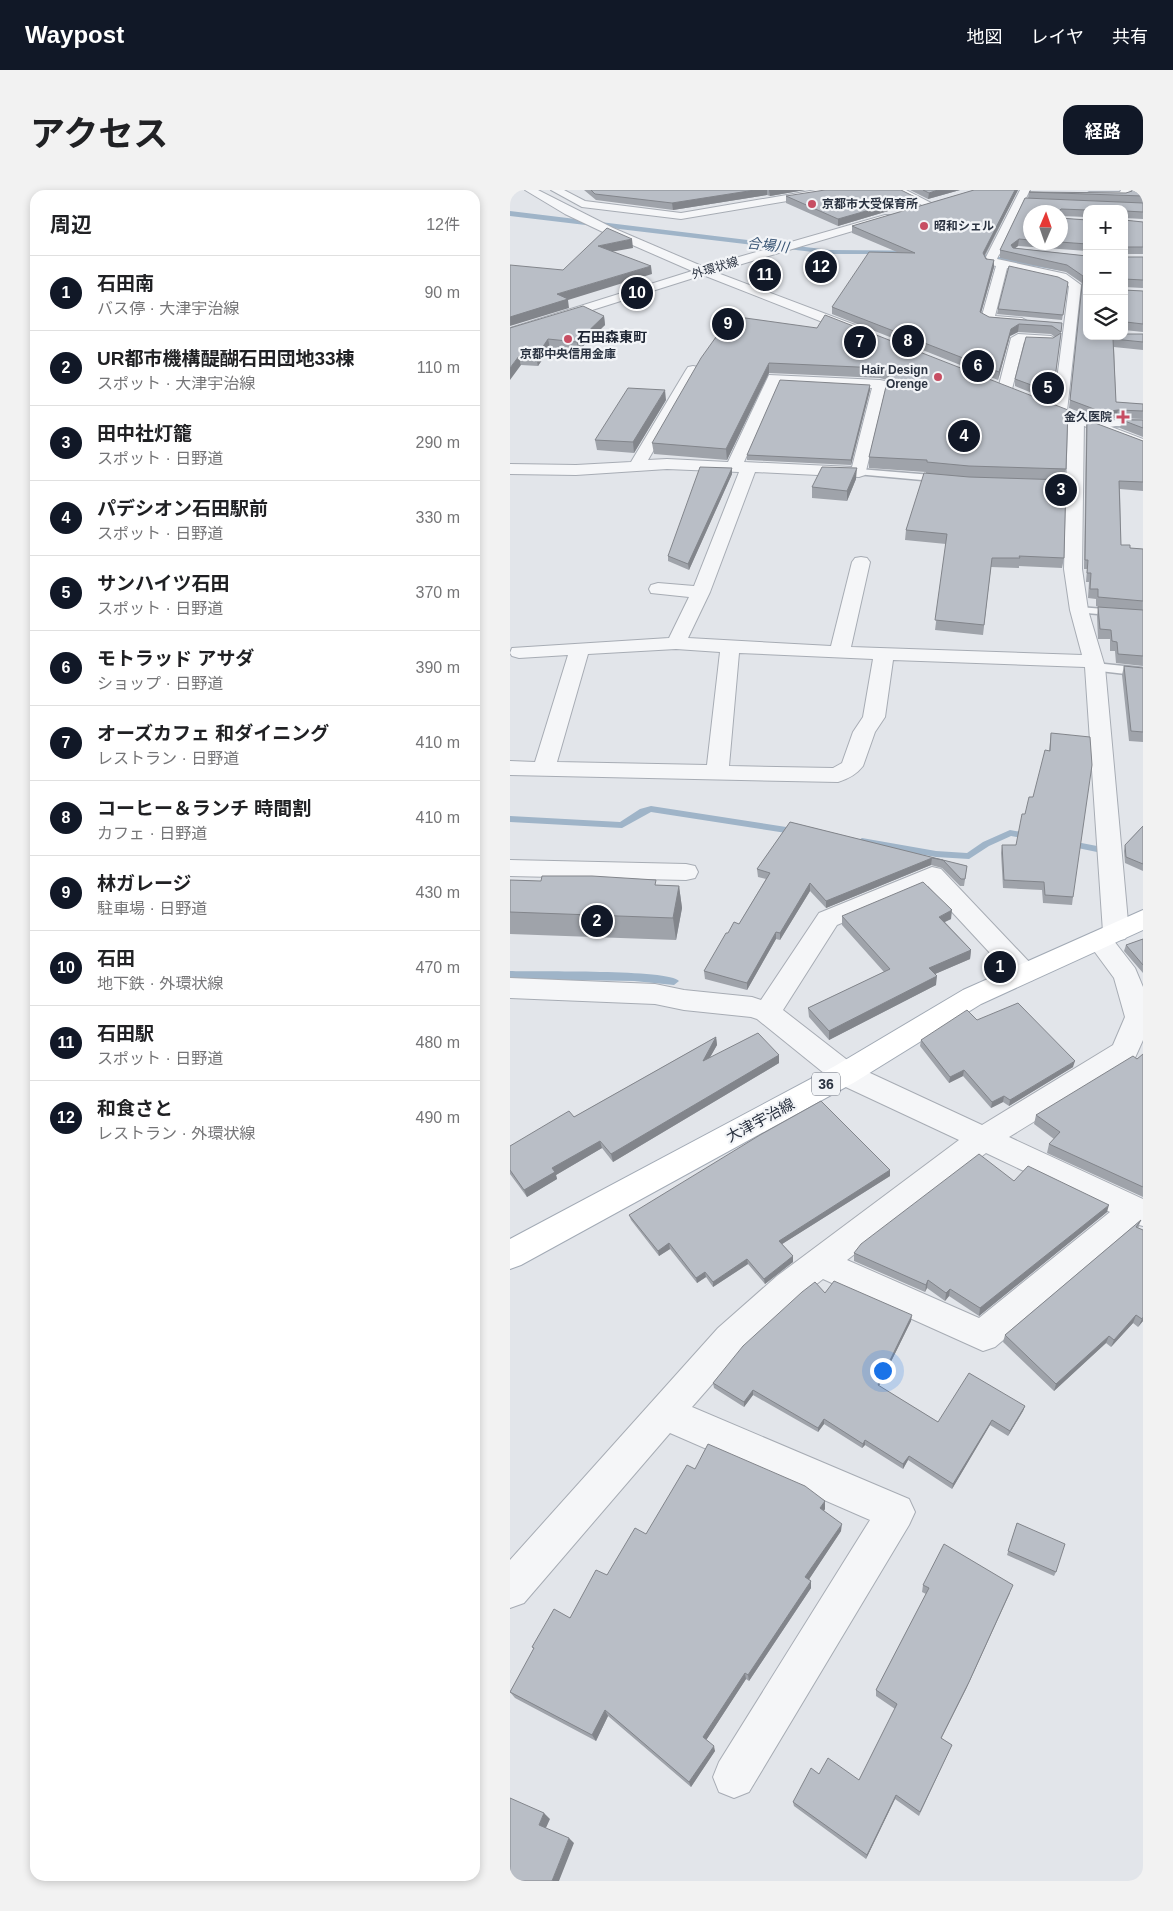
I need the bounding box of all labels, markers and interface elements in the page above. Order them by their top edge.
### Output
text: Waypost [25,21,124,48]
text: 地図 [967,27,1003,47]
text: レイヤ [1031,27,1084,47]
text: 共有 [1112,27,1148,47]
button: 経路 [1063,105,1143,155]
text: アクセス [30,114,168,153]
place label: 京都市大受保育所 [822,197,918,211]
marker: 京都市大受保育所 [806,198,818,210]
north arrow [1023,205,1068,250]
map controls [1083,205,1128,340]
button: + [1083,205,1128,250]
text: 周辺 [50,213,92,236]
text: 12件 [426,216,460,233]
place label: 昭和シェル [934,219,994,233]
marker: 昭和シェル [918,220,930,232]
water label: 合場川 [746,235,792,256]
pin: 12 [805,248,837,286]
button: − [1083,250,1128,295]
street label: 外環状線 [690,254,740,282]
pin: 11 [749,256,781,294]
text: 石田南 [97,273,154,294]
pin: 10 [621,274,653,312]
text: 1 [62,284,70,301]
text: 90 m [424,284,460,301]
button: layers [1083,295,1128,340]
text: バス停 · 大津宇治線 [97,300,239,317]
pin: 9 [712,305,744,343]
pin: 8 [892,322,924,360]
pin: 7 [844,323,876,361]
district label: 石田森東町 [577,329,647,345]
marker: 京都中央信用金庫 [562,333,574,345]
place label: 京都中央信用金庫 [520,347,616,361]
pin: 6 [962,347,994,385]
text: UR都市機構醍醐石田団地33棟 [97,348,355,369]
text: 2 [62,359,70,376]
text: 110 m [417,359,460,376]
place label: Hair Design Orenge [861,363,928,391]
pin: 5 [1032,369,1064,407]
marker: Hair Design Orenge [932,371,944,383]
text: スポット · 大津宇治線 [97,375,255,392]
place label: 金久医院 [1064,410,1112,424]
marker: 金久医院 [1116,410,1130,424]
pin: 4 [948,417,980,455]
text: 田中社灯籠 [97,423,192,444]
text: 3 [62,434,70,451]
text: 290 m [416,434,460,451]
text: スポット · 日野道 [97,450,223,467]
pin: 3 [1045,471,1077,509]
text: パデシオン石田駅前 [97,498,268,519]
text: 4 [62,509,70,526]
text: 330 m [416,509,460,526]
text: スポット · 日野道 [97,525,223,542]
text: サンハイツ石田 [97,573,230,594]
text: 5 [62,584,70,601]
text: 370 m [416,584,460,601]
text: スポット · 日野道 [97,600,223,617]
text: モトラッド アサダ [97,648,254,669]
text: 6 [62,659,70,676]
text: 390 m [416,659,460,676]
text: ショップ · 日野道 [97,675,223,692]
text: オーズカフェ 和ダイニング [97,723,329,744]
text: 7 [62,734,70,751]
text: 410 m [416,734,460,751]
text: レストラン · 日野道 [97,750,239,767]
text: コーヒー＆ランチ 時間割 [97,798,311,819]
text: 8 [62,809,70,826]
text: 410 m [416,809,460,826]
text: カフェ · 日野道 [97,825,207,842]
text: 林ガレージ [97,873,192,894]
text: 9 [62,884,70,901]
text: 430 m [416,884,460,901]
text: 駐車場 · 日野道 [97,900,207,917]
pin: 2 [581,902,613,940]
text: 石田 [97,948,135,969]
pin: 1 [984,948,1016,986]
text: 10 [57,959,75,976]
text: 470 m [416,959,460,976]
text: 地下鉄 · 外環状線 [97,975,223,992]
text: 石田駅 [97,1023,154,1044]
text: 11 [58,1034,74,1051]
text: 480 m [416,1034,460,1051]
text: スポット · 日野道 [97,1050,223,1067]
road number: 36 [812,1072,840,1096]
street label: 大津宇治線 [723,1095,797,1145]
text: 和食さと [97,1098,173,1119]
text: 12 [57,1109,75,1126]
text: 490 m [416,1109,460,1126]
text: レストラン · 外環状線 [97,1125,255,1142]
your location [870,1358,896,1384]

